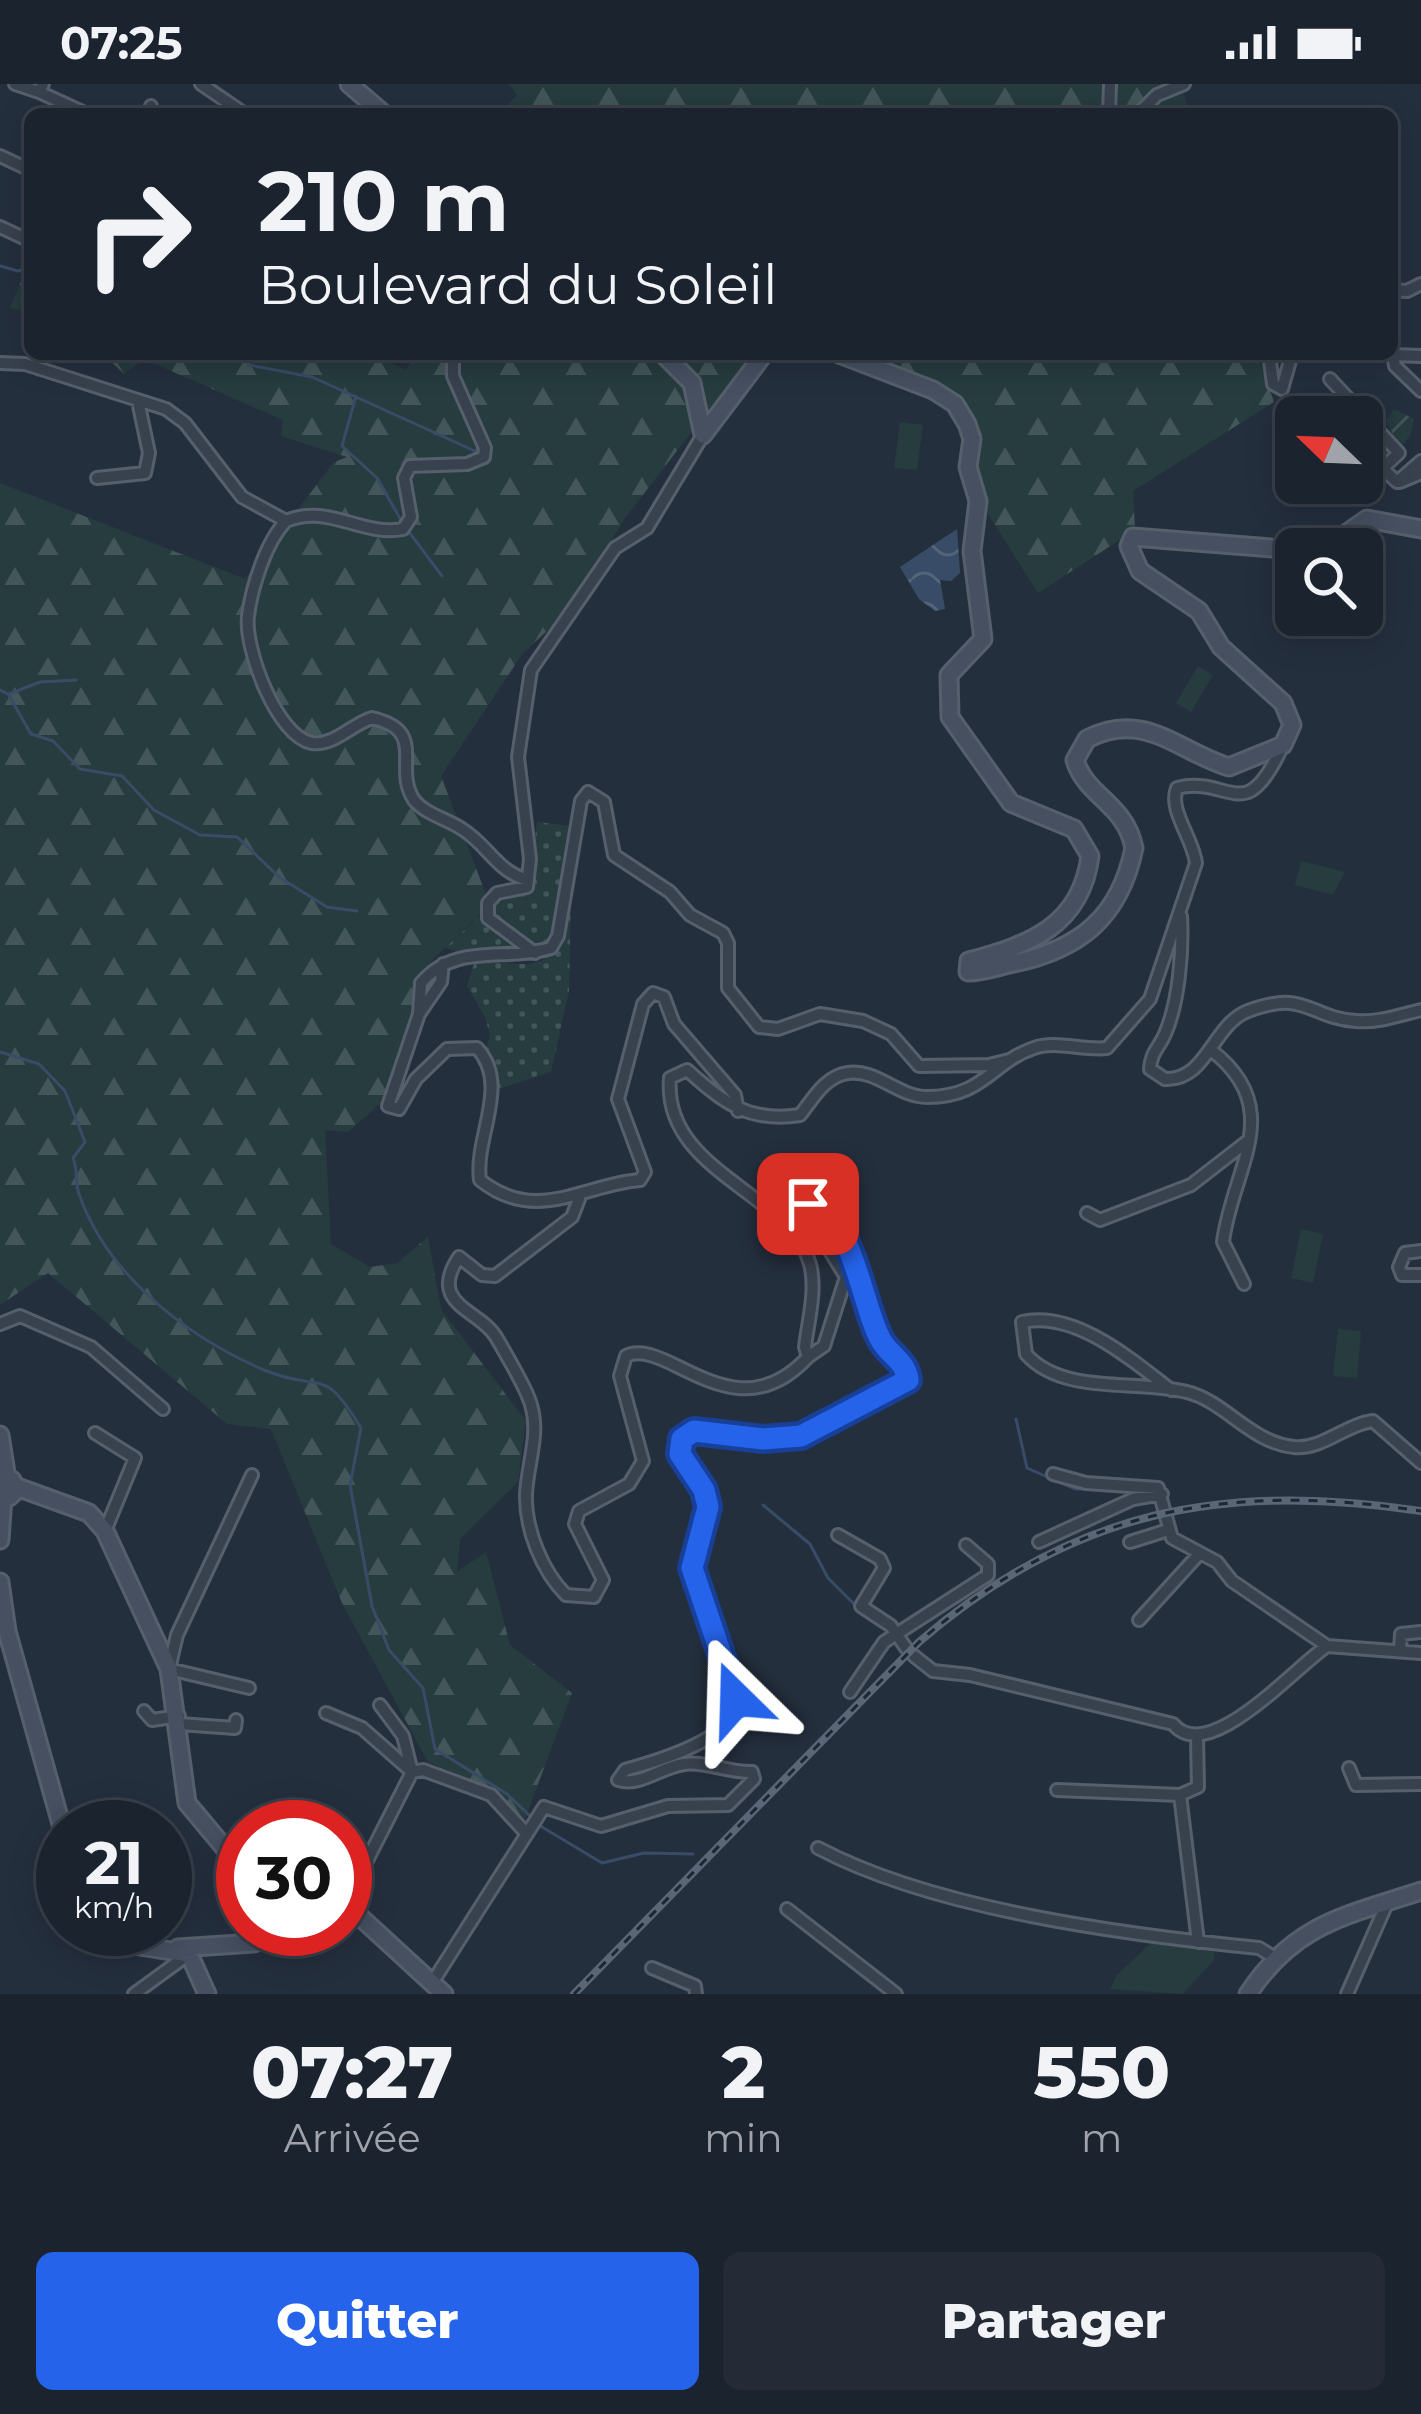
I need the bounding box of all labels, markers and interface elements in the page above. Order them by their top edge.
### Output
text: 07:25 [60,15,183,70]
text: 210 m [258,150,509,252]
icon: right [60,156,216,312]
text: Boulevard du Soleil [258,252,778,318]
north arrow [1275,396,1383,504]
map controls [1275,396,1383,636]
button: search [1275,528,1383,636]
pin [757,1153,859,1255]
icon: arrive [775,1171,841,1237]
position arrow [673,1636,799,1762]
speed limit sign: 30 [216,1800,372,1956]
text: 21 [85,1826,143,1899]
text: km/h [74,1889,154,1926]
text: 07:27 [251,2028,453,2116]
text: 2 [722,2028,765,2116]
text: 550 [1034,2028,1170,2116]
text: Arrivée [284,2114,421,2162]
text: min [704,2114,783,2162]
text: m [1081,2114,1122,2162]
button: Quitter [36,2252,699,2390]
button: Partager [723,2252,1385,2390]

